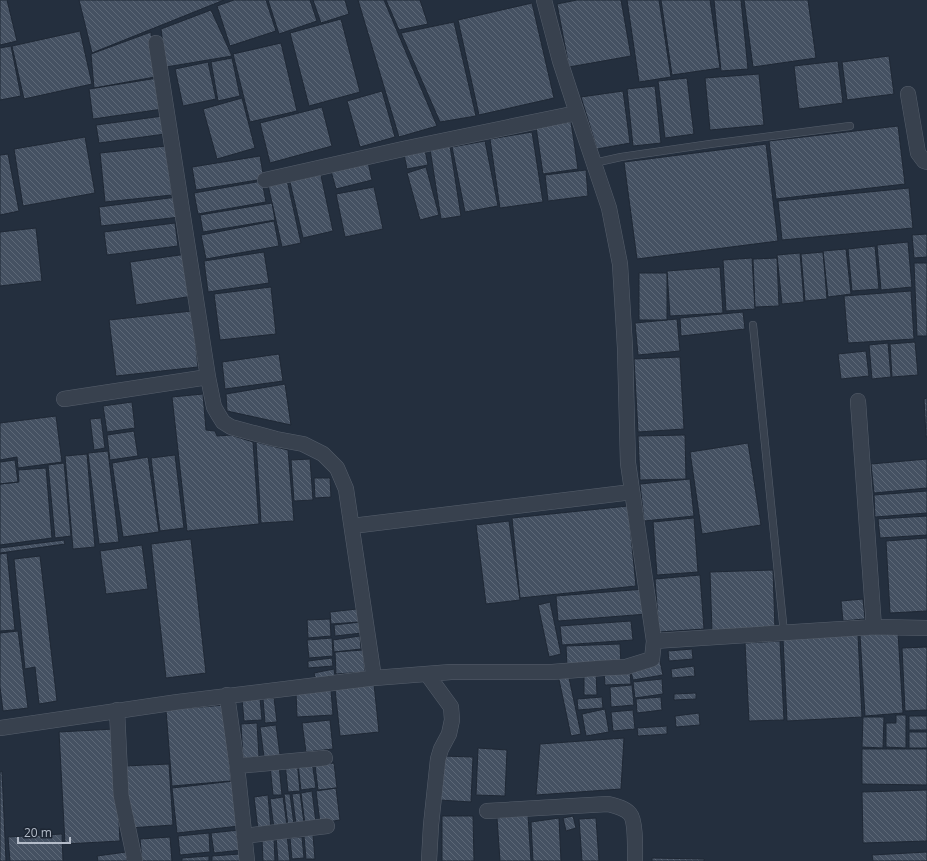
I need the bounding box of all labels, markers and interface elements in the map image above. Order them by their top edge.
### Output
scale bar [18,819,70,845]
text: 20 m [24,824,52,841]

